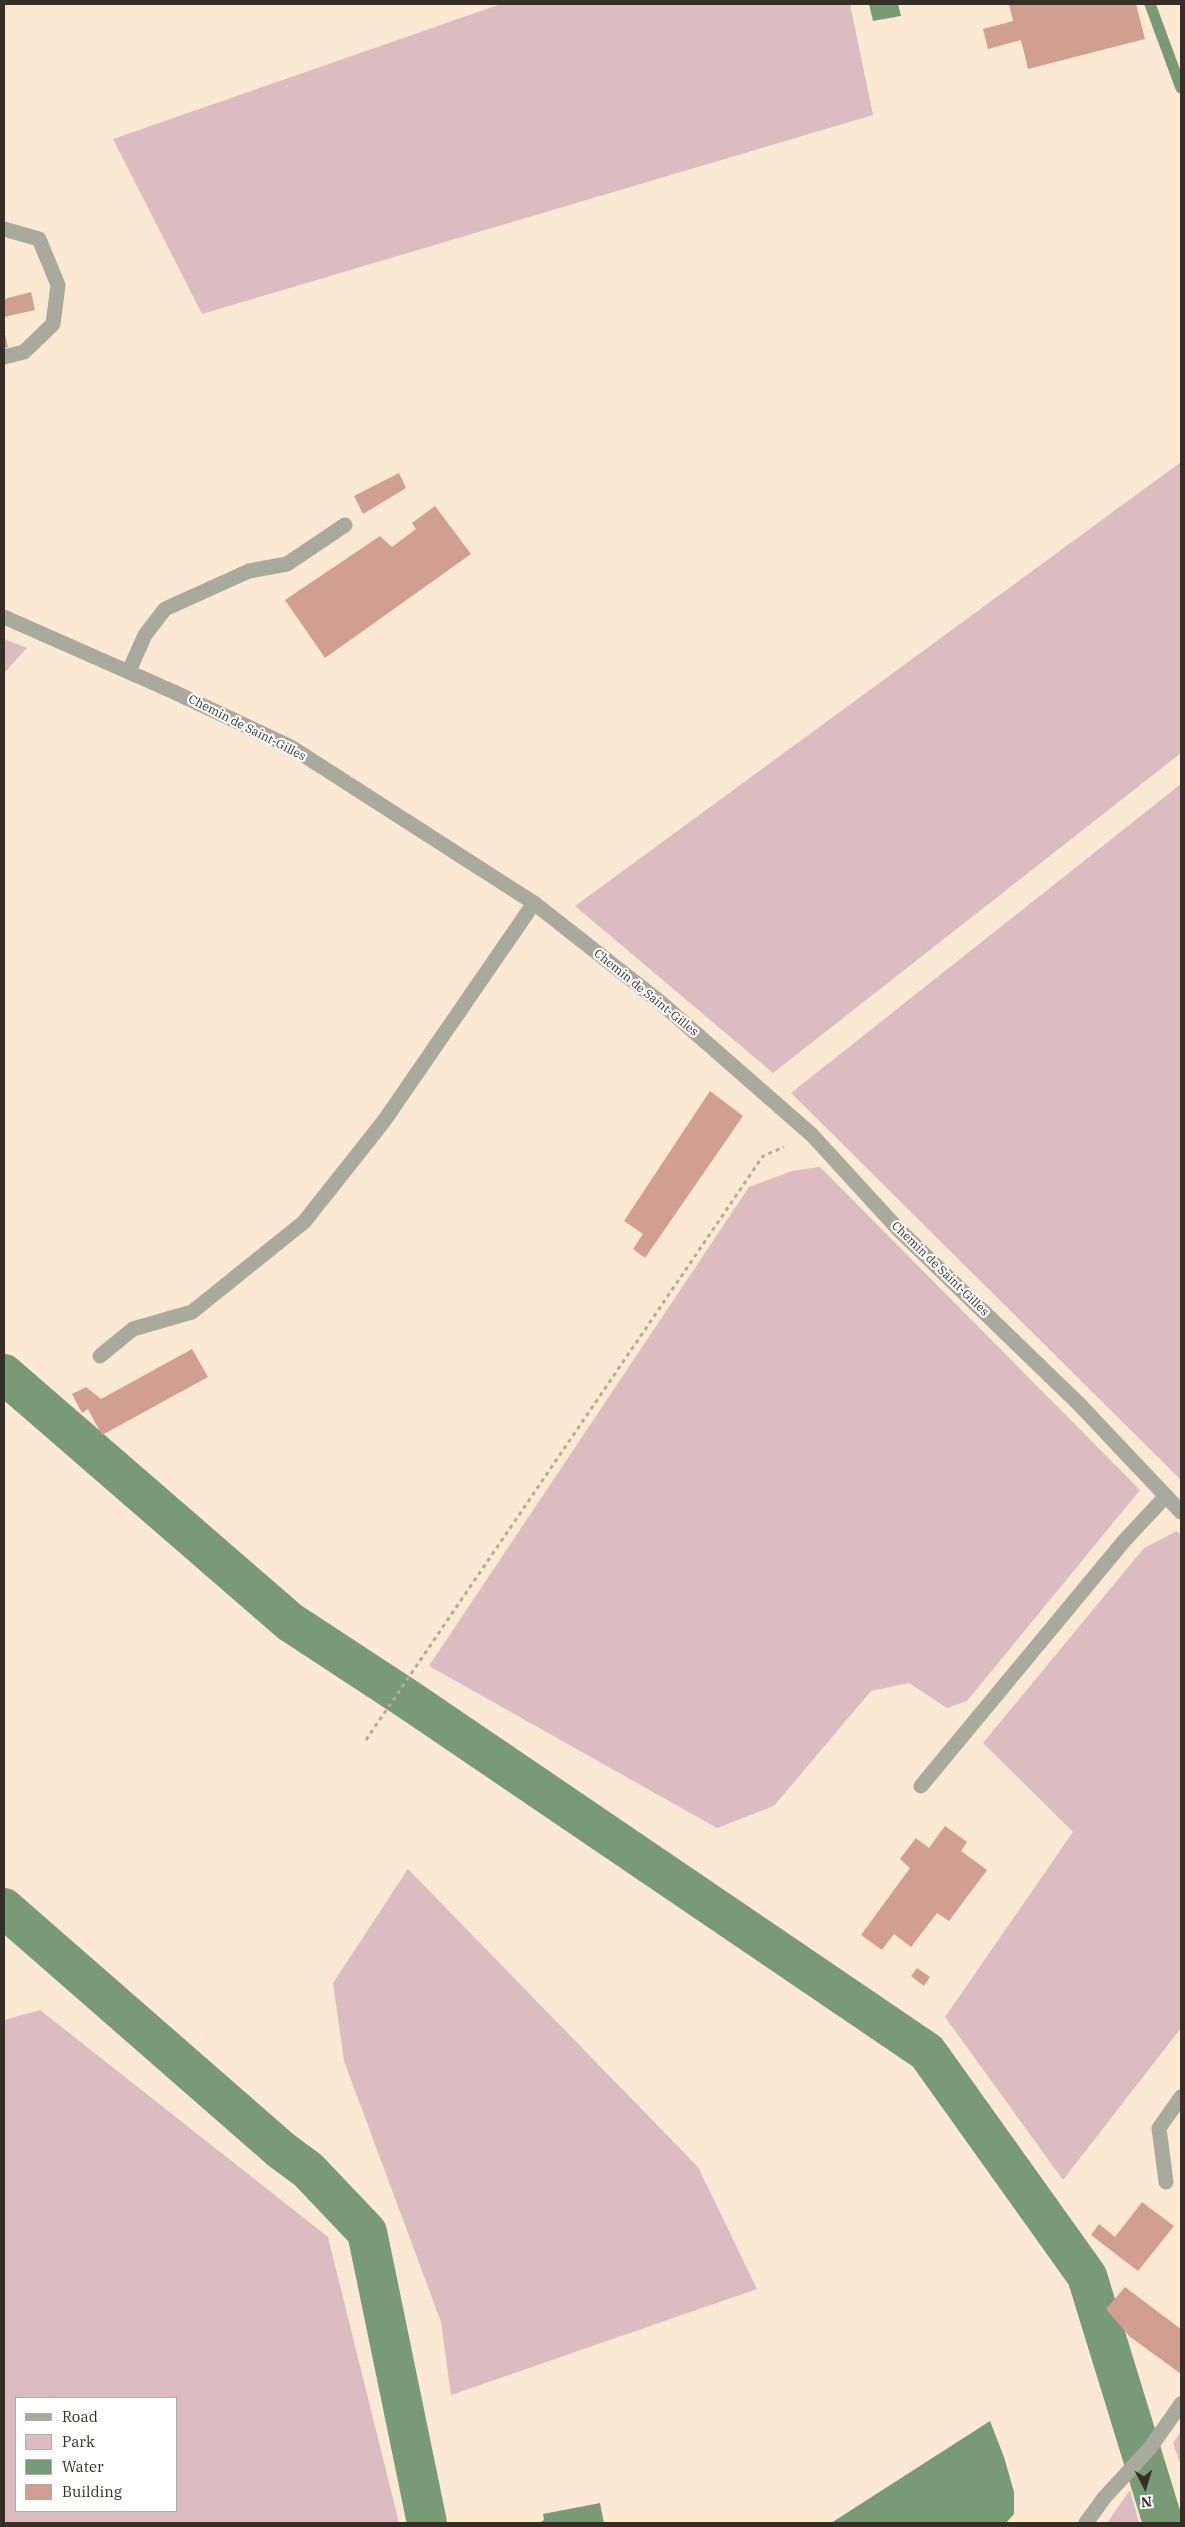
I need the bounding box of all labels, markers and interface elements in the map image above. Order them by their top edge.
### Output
street label: Chemin de Saint-Gilles [186,692,308,764]
street label: Chemin de Saint-Gilles [591,947,701,1039]
street label: Chemin de Saint-Gilles [888,1219,992,1319]
legend [15,2397,178,2512]
text: Road [62,2407,98,2426]
text: Park [62,2432,95,2451]
text: Water [62,2457,104,2476]
north arrow [1120,2462,1170,2512]
text: Building [62,2482,122,2501]
text: N [1140,2492,1153,2511]

